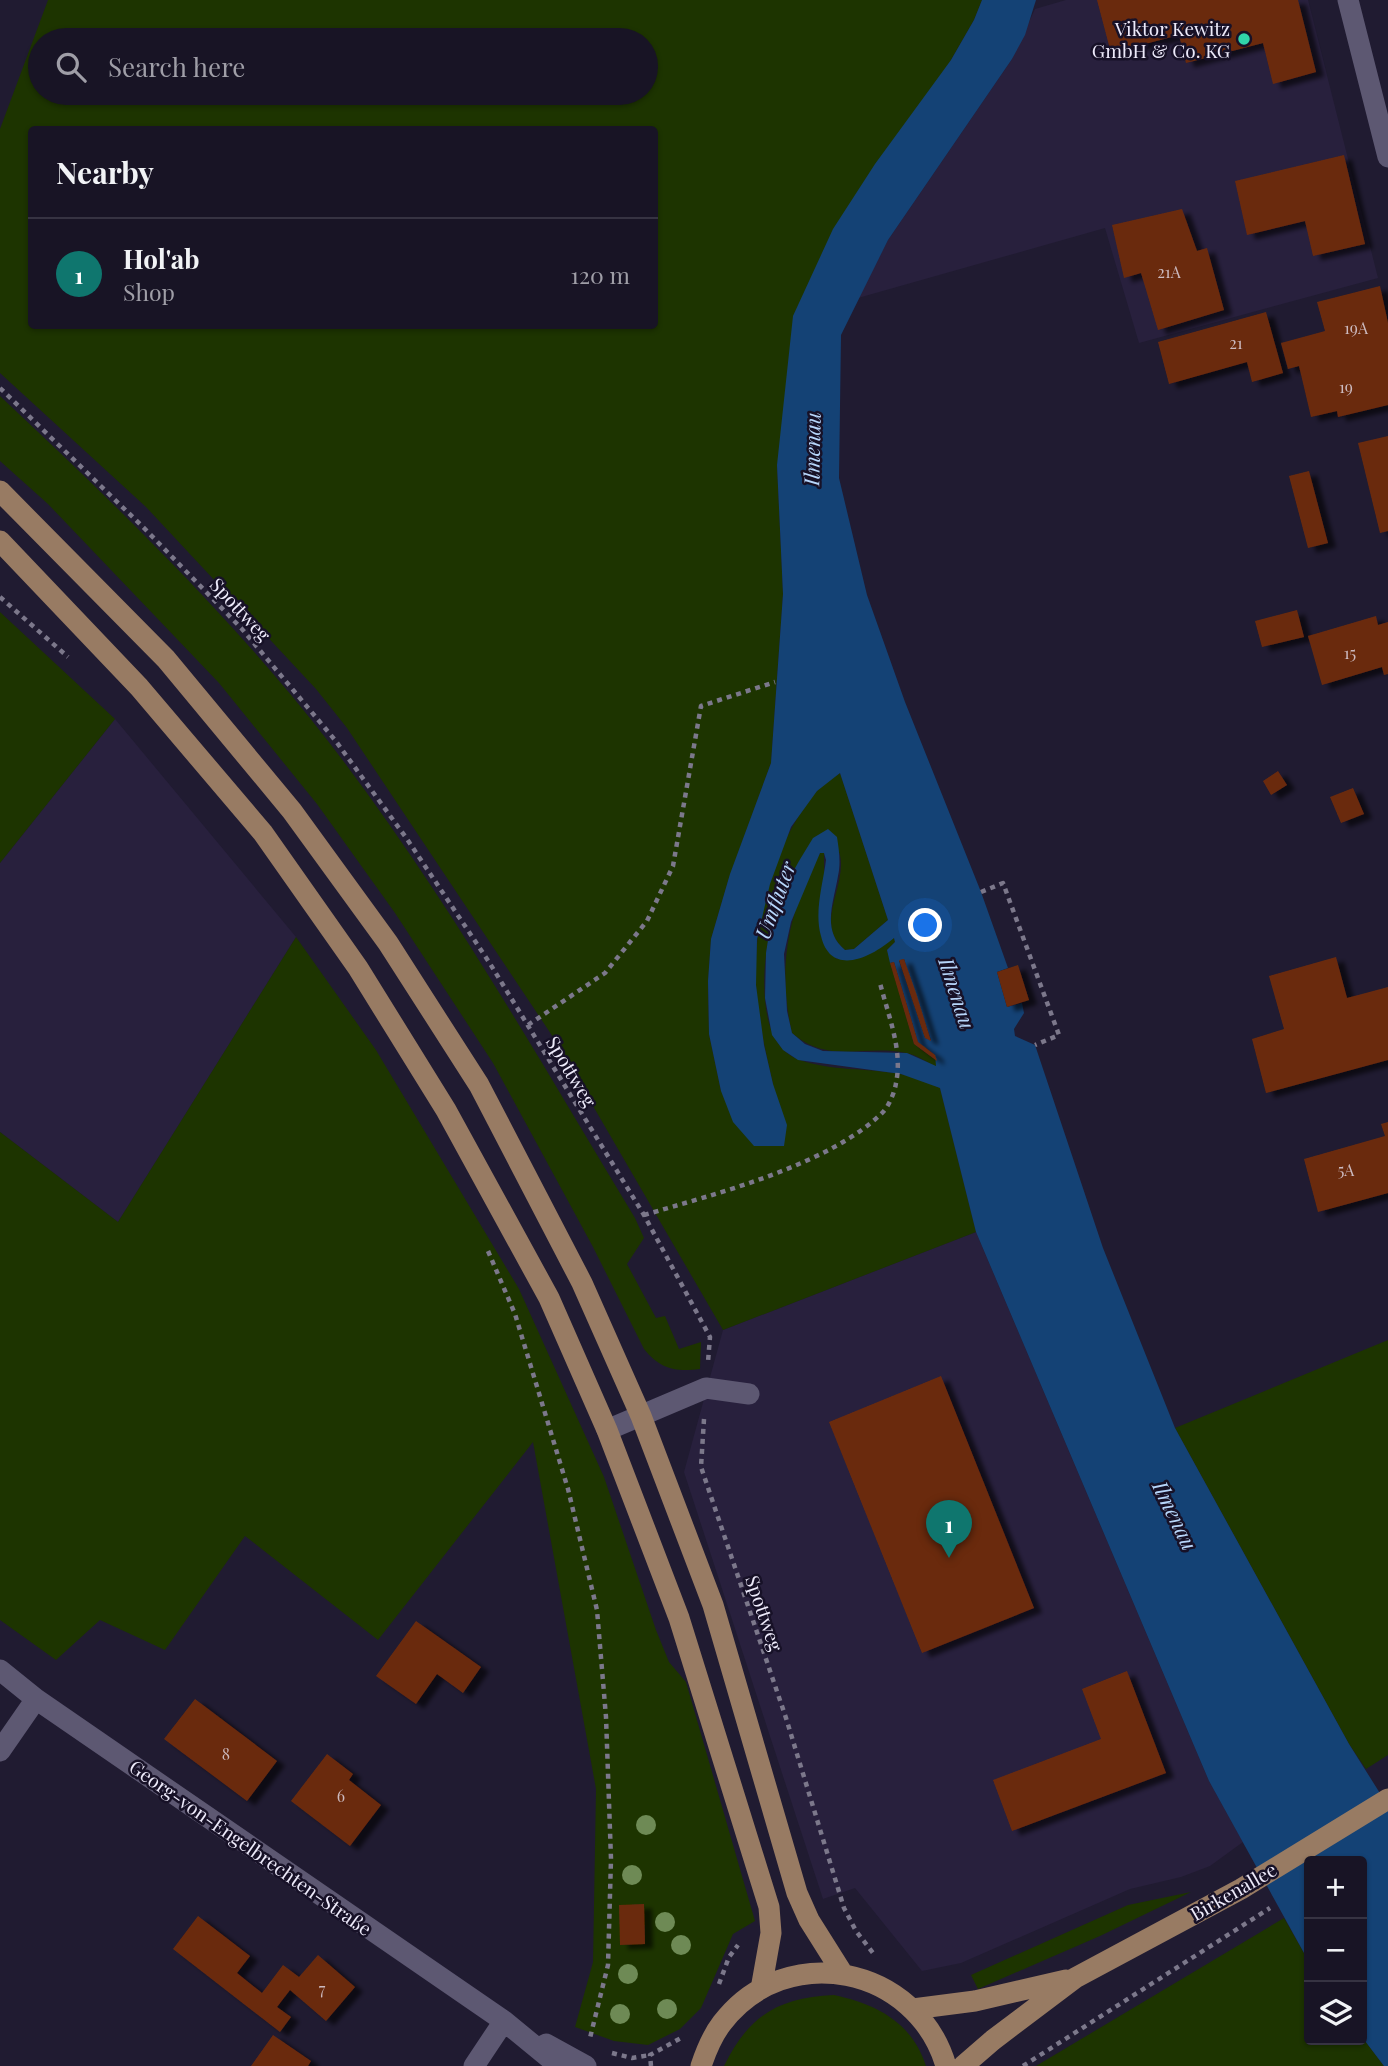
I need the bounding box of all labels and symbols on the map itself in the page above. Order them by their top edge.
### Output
place label: Viktor Kewitz GmbH & Co. KG [1092,15,1230,63]
marker: Viktor Kewitz GmbH & Co. KG [1236,31,1252,47]
house number: 21A [1157,261,1182,282]
house number: 19A [1344,317,1369,338]
house number: 21 [1229,332,1243,353]
house number: 19 [1339,376,1353,397]
water label: Ilmenau [796,412,826,487]
street label: Spottweg [205,571,277,647]
house number: 15 [1344,642,1356,663]
water label: Umfluter [747,856,801,943]
your location [908,908,942,942]
water label: Ilmenau [933,953,983,1032]
street label: Spottweg [541,1031,603,1111]
house number: 5A [1338,1159,1355,1180]
water label: Ilmenau [1147,1475,1205,1554]
pin: 1 [926,1500,972,1558]
street label: Spottweg [740,1572,790,1654]
house number: 8 [222,1743,230,1764]
street label: Georg-von-Engelbrechten-Straße [125,1753,377,1941]
house number: 6 [337,1785,345,1806]
street label: Birkenallee [1185,1856,1281,1926]
house number: 7 [319,1978,326,1999]

